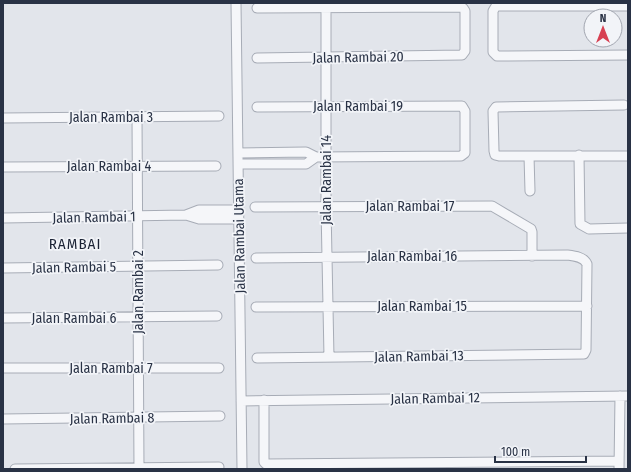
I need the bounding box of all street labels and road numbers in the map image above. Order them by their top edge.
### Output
street label: Jalan Rambai 20 [312,48,404,67]
street label: Jalan Rambai 19 [313,98,403,115]
street label: Jalan Rambai 3 [69,109,153,126]
street label: Jalan Rambai 14 [318,135,335,225]
street label: Jalan Rambai 4 [67,158,152,175]
street label: Jalan Rambai Utama [230,178,249,294]
street label: Jalan Rambai 17 [366,198,455,215]
street label: Jalan Rambai 1 [52,208,136,227]
street label: Jalan Rambai 16 [367,248,457,265]
street label: Jalan Rambai 2 [130,250,147,334]
street label: Jalan Rambai 5 [32,258,116,277]
street label: Jalan Rambai 15 [377,298,467,315]
street label: Jalan Rambai 6 [32,310,116,327]
street label: Jalan Rambai 13 [374,347,464,366]
street label: Jalan Rambai 7 [69,360,153,377]
street label: Jalan Rambai 12 [390,389,480,408]
street label: Jalan Rambai 8 [69,409,155,428]

